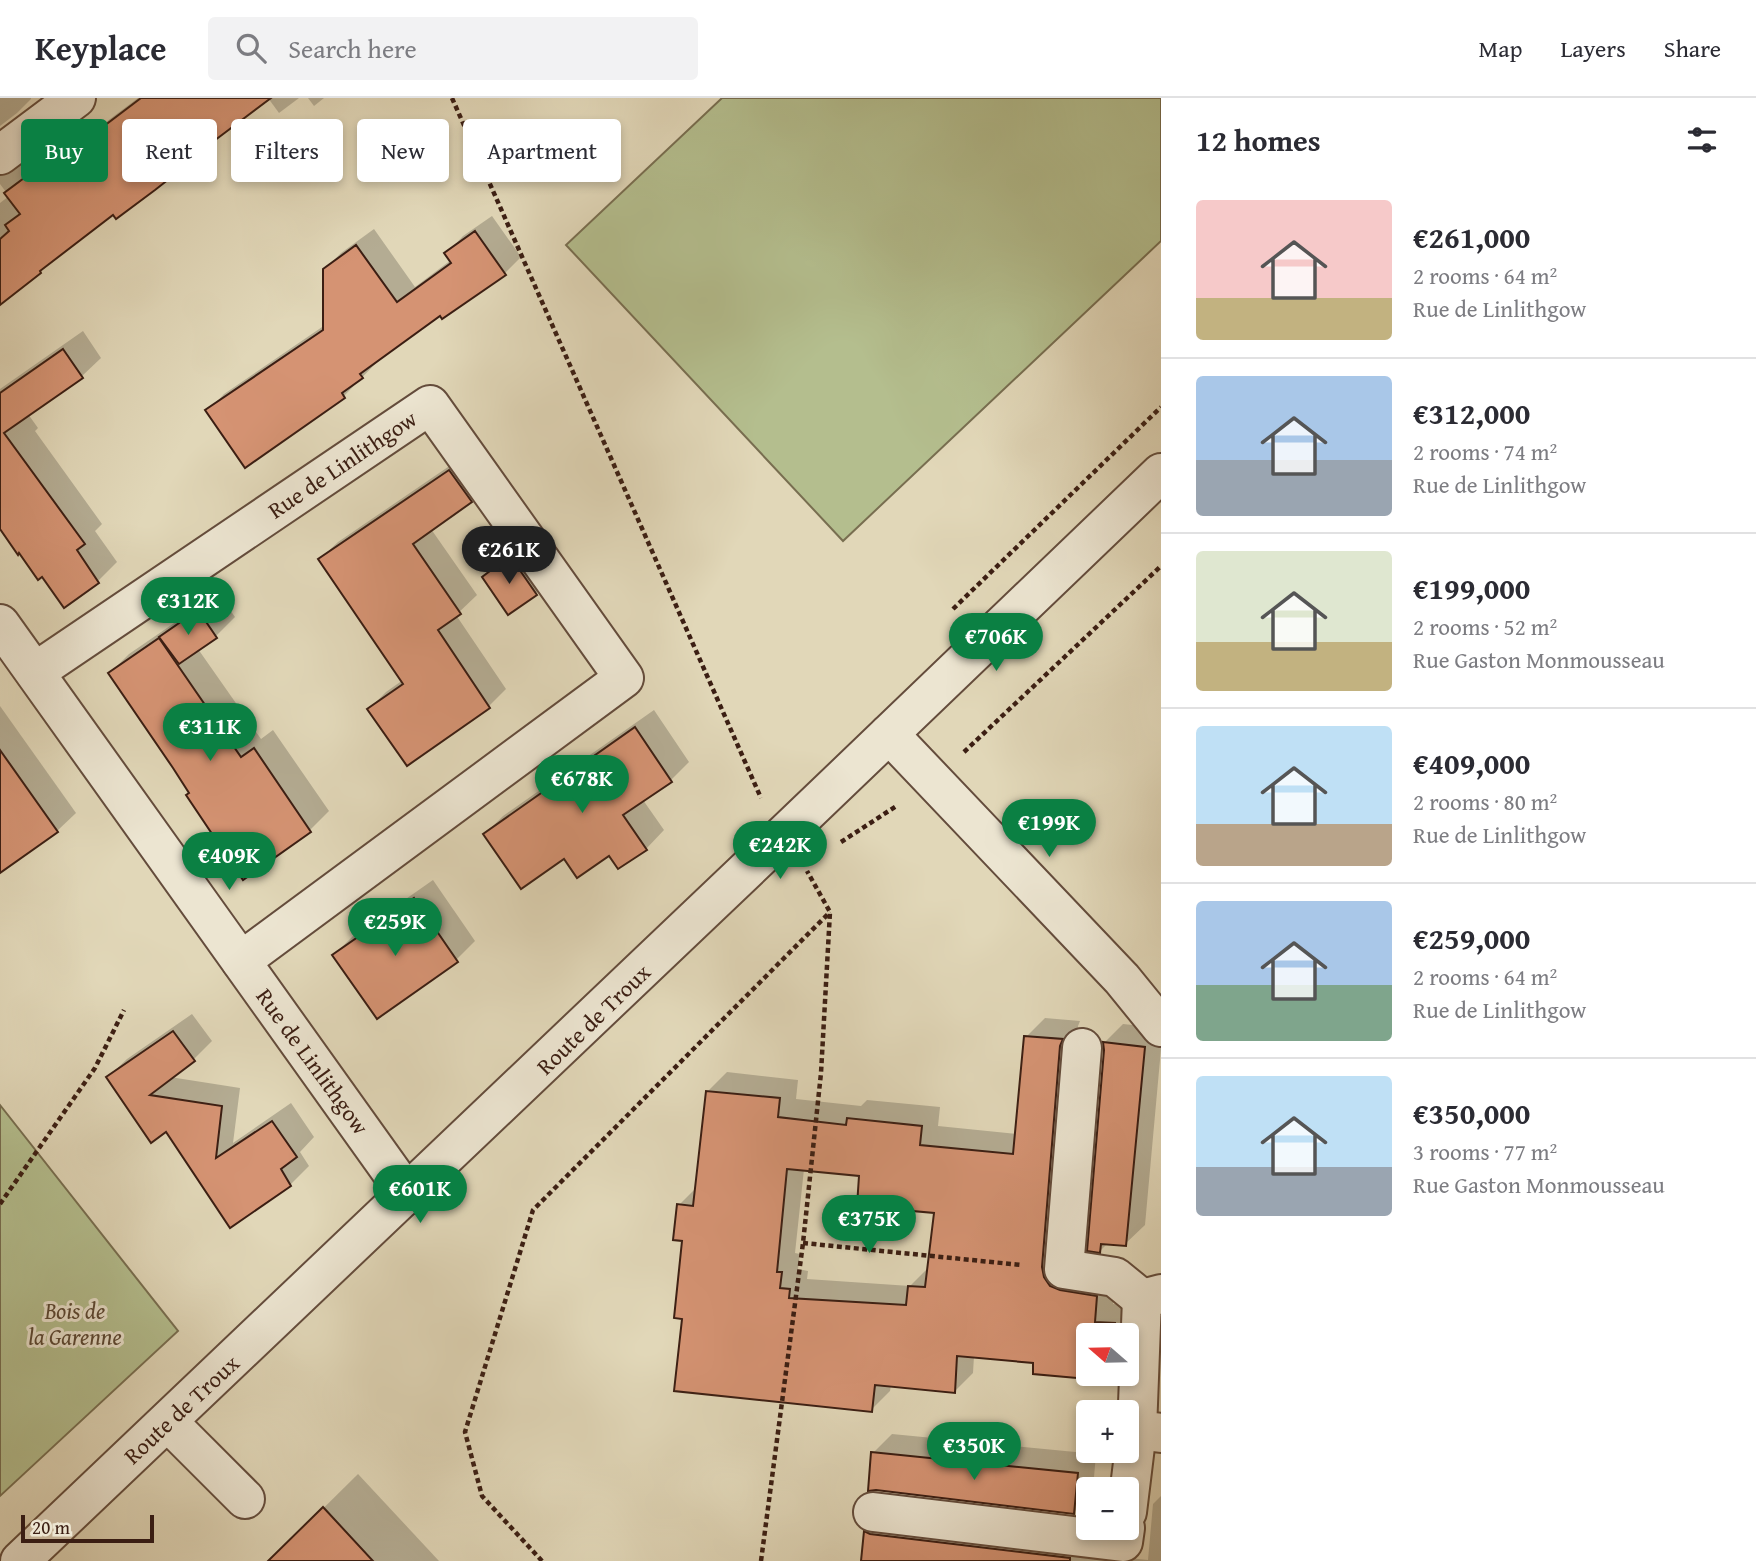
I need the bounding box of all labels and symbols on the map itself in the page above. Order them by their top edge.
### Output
street label: Rue de Linlithgow [261,401,424,526]
pin: €261K [460,526,558,586]
pin: €312K [139,578,237,637]
pin: €706K [947,614,1045,673]
pin: €311K [161,704,259,763]
pin: €678K [533,756,631,815]
pin: €199K [1000,800,1098,859]
pin: €242K [731,822,829,881]
pin: €409K [180,832,278,892]
pin: €259K [346,898,444,958]
street label: Route de Troux [529,956,658,1082]
street label: Rue de Linlithgow [249,981,378,1141]
pin: €601K [371,1166,469,1225]
pin: €375K [820,1196,918,1255]
park label: Bois de la Garenne [28,1294,122,1353]
north arrow [1076,1323,1139,1386]
street label: Route de Troux [116,1346,246,1471]
pin: €350K [925,1422,1023,1482]
scale bar [21,1512,154,1544]

